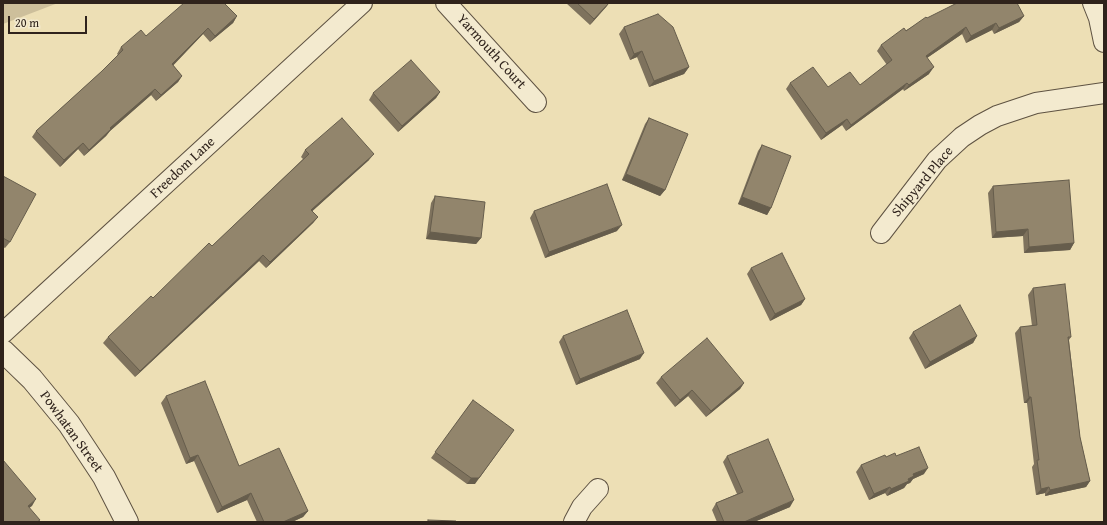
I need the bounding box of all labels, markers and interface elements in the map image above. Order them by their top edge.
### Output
scale bar [10,8,89,34]
street label: Yarmouth Court [453,11,529,93]
text: 20 m [15,14,39,31]
street label: Freedom Lane [147,134,219,202]
street label: Shipyard Place [889,143,957,221]
street label: Powhatan Street [36,388,106,476]

